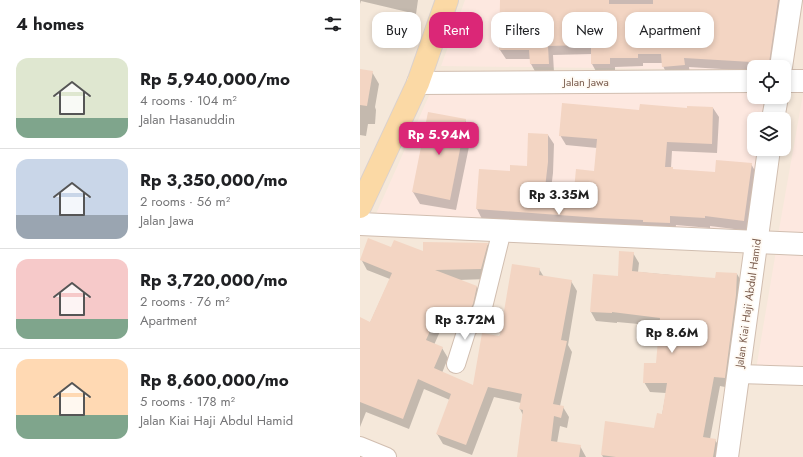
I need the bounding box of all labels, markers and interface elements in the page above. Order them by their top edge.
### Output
text: 4 homes [16,12,84,36]
chip: Buy [372,12,421,48]
chip: Rent [429,12,483,48]
chip: Filters [491,12,554,48]
chip: New [562,12,617,48]
chip: Apartment [625,12,714,48]
icon: filters [322,13,344,35]
map controls [747,60,791,156]
button: locate [747,60,791,104]
text: Rp 5,940,000/mo [140,67,290,91]
icon: home [48,74,96,122]
street label: Jalan Jawa [561,74,609,90]
text: 4 rooms · 104 m² [140,91,237,110]
text: Jalan Hasanuddin [140,110,235,129]
button: layers [747,112,791,156]
pin: Rp 5.94M [398,122,480,156]
text: Rp 5.94M [408,125,470,144]
text: Rp 3,350,000/mo [140,168,288,192]
icon: home [48,175,96,223]
pin: Rp 3.35M [518,182,600,216]
text: Rp 3.35M [529,185,589,204]
text: 2 rooms · 56 m² [140,192,230,211]
text: Jalan Jawa [140,211,194,230]
street label: Jalan Kiai Haji Abdul Hamid [731,238,765,370]
text: Rp 3,720,000/mo [140,268,287,292]
icon: home [48,275,96,323]
text: 2 rooms · 76 m² [140,292,230,311]
pin: Rp 3.72M [424,307,506,341]
text: Rp 3.72M [435,310,495,329]
text: Apartment [140,311,197,330]
pin: Rp 8.6M [635,320,709,354]
text: Rp 8.6M [646,323,698,342]
text: Rp 8,600,000/mo [140,368,289,392]
icon: home [48,375,96,423]
text: 5 rooms · 178 m² [140,392,235,411]
text: Jalan Kiai Haji Abdul Hamid [140,411,293,430]

